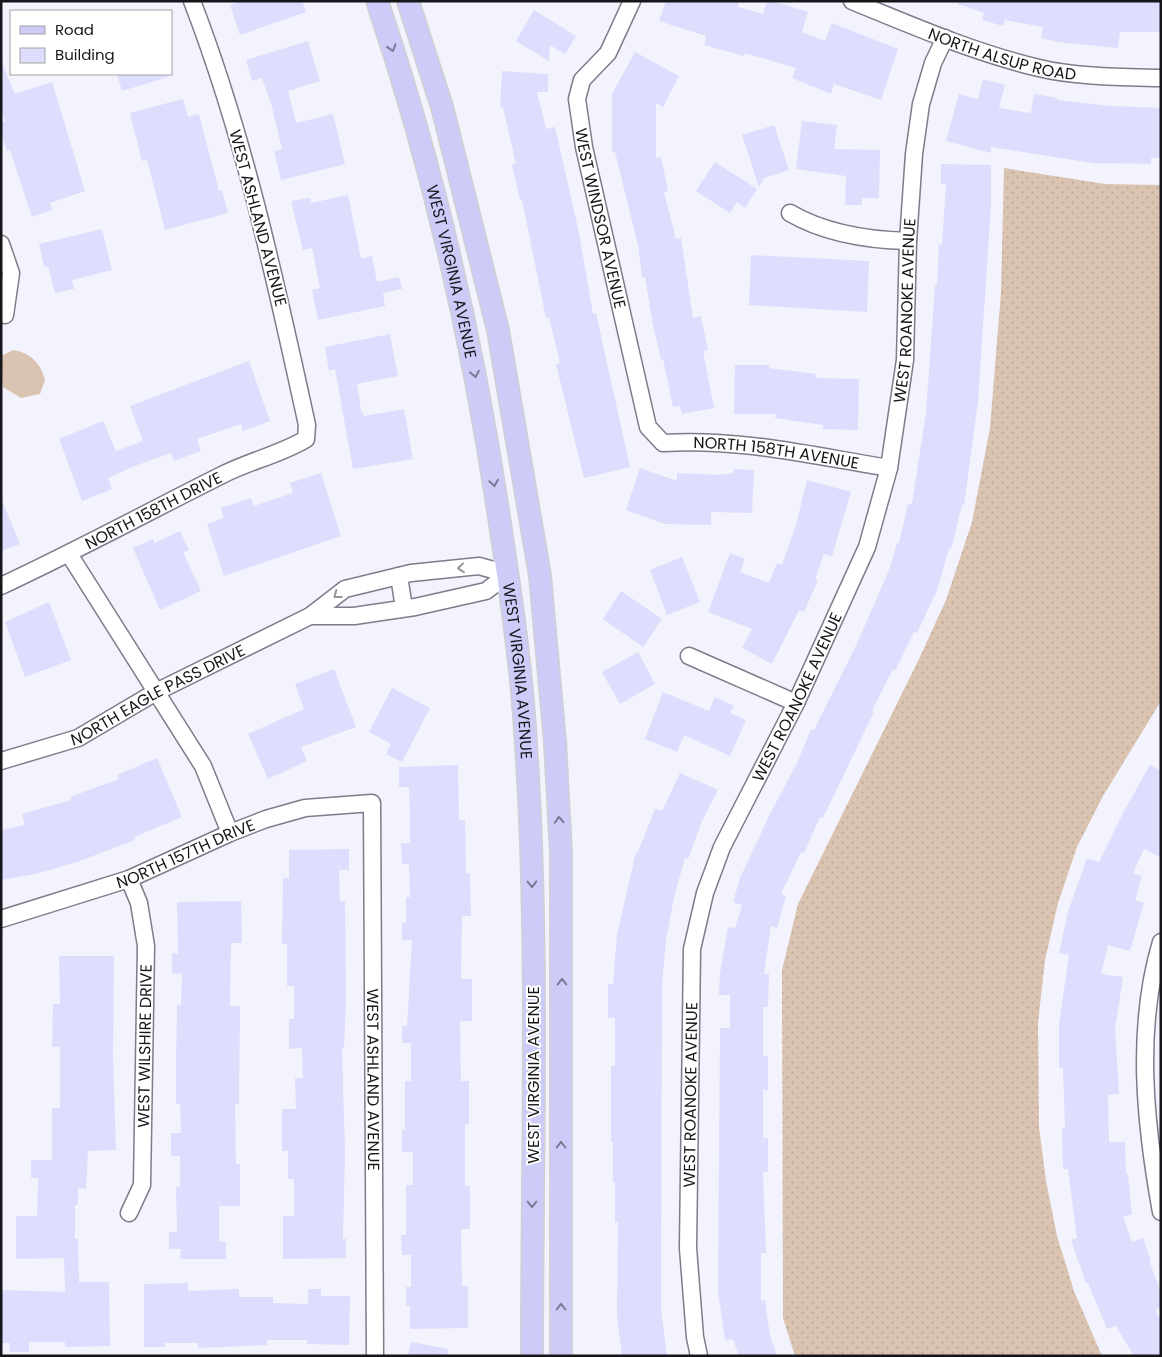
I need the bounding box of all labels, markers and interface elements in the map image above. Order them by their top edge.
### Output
legend [10,10,172,75]
text: Road [55,19,94,40]
street label: NORTH ALSUP ROAD [925,22,1078,86]
one-way arrow [386,43,396,51]
text: Building [55,44,115,65]
street label: WEST WINDSOR AVENUE [570,126,632,311]
street label: WEST ASHLAND AVENUE [223,127,293,309]
street label: WEST VIRGINIA AVENUE [421,182,483,360]
street label: WEST ROANOKE AVENUE [887,217,921,405]
one-way arrow [470,370,480,379]
street label: NORTH 158TH AVENUE [693,431,861,474]
street label: NORTH 158TH DRIVE [81,466,225,555]
one-way arrow [488,479,499,487]
one-way arrow [456,562,464,573]
street label: WEST VIRGINIA AVENUE [497,581,538,760]
one-way arrow [333,589,343,598]
street label: WEST ROANOKE AVENUE [746,609,847,785]
street label: NORTH EAGLE PASS DRIVE [68,638,249,751]
street label: NORTH 157TH DRIVE [113,813,258,894]
one-way arrow [554,815,565,823]
one-way arrow [527,881,537,889]
street label: WEST WILSHIRE DRIVE [131,964,157,1128]
one-way arrow [557,978,567,986]
street label: WEST VIRGINIA AVENUE [522,986,545,1164]
street label: WEST ASHLAND AVENUE [362,988,385,1171]
street label: WEST ROANOKE AVENUE [677,1002,703,1188]
one-way arrow [556,1140,566,1148]
one-way arrow [527,1201,537,1209]
one-way arrow [556,1303,566,1310]

